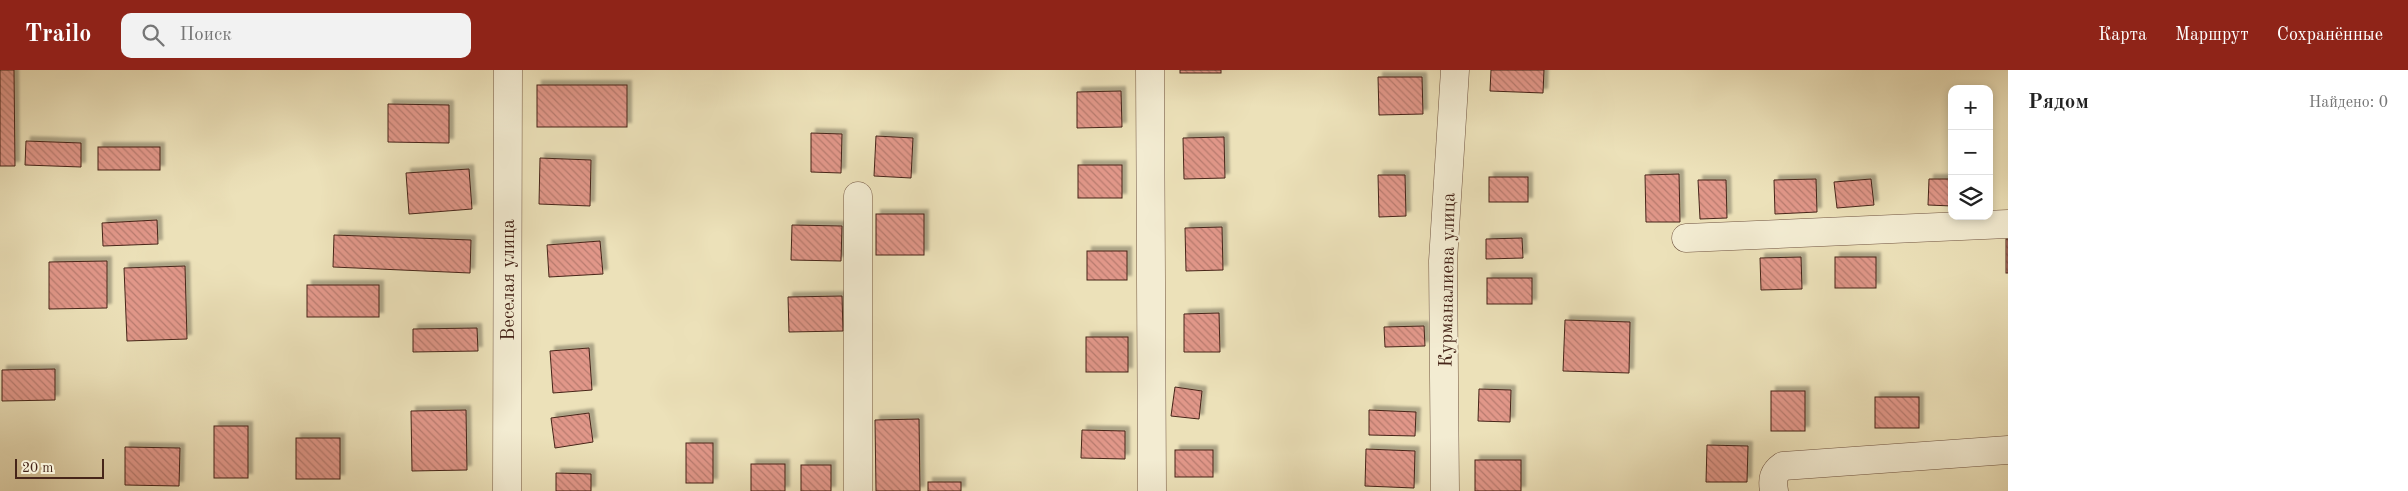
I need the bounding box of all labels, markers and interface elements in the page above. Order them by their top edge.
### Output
search box [121,13,471,58]
icon: search [139,21,167,49]
text: Trailo [25,23,91,47]
text: Поиск [179,26,232,45]
text: Карта [2098,26,2147,44]
text: Маршрут [2175,26,2249,44]
text: Сохранённые [2277,26,2383,44]
map controls [1948,85,1993,220]
button: + [1948,85,1993,130]
text: Рядом [2028,92,2089,113]
text: Найдено: 0 [2309,95,2388,111]
button: − [1948,130,1993,175]
button: layers [1948,175,1993,220]
street label: Курманалиева улица [1437,192,1460,368]
street label: Веселая улица [500,219,519,341]
scale bar [15,456,104,479]
text: 20 m [22,461,53,475]

